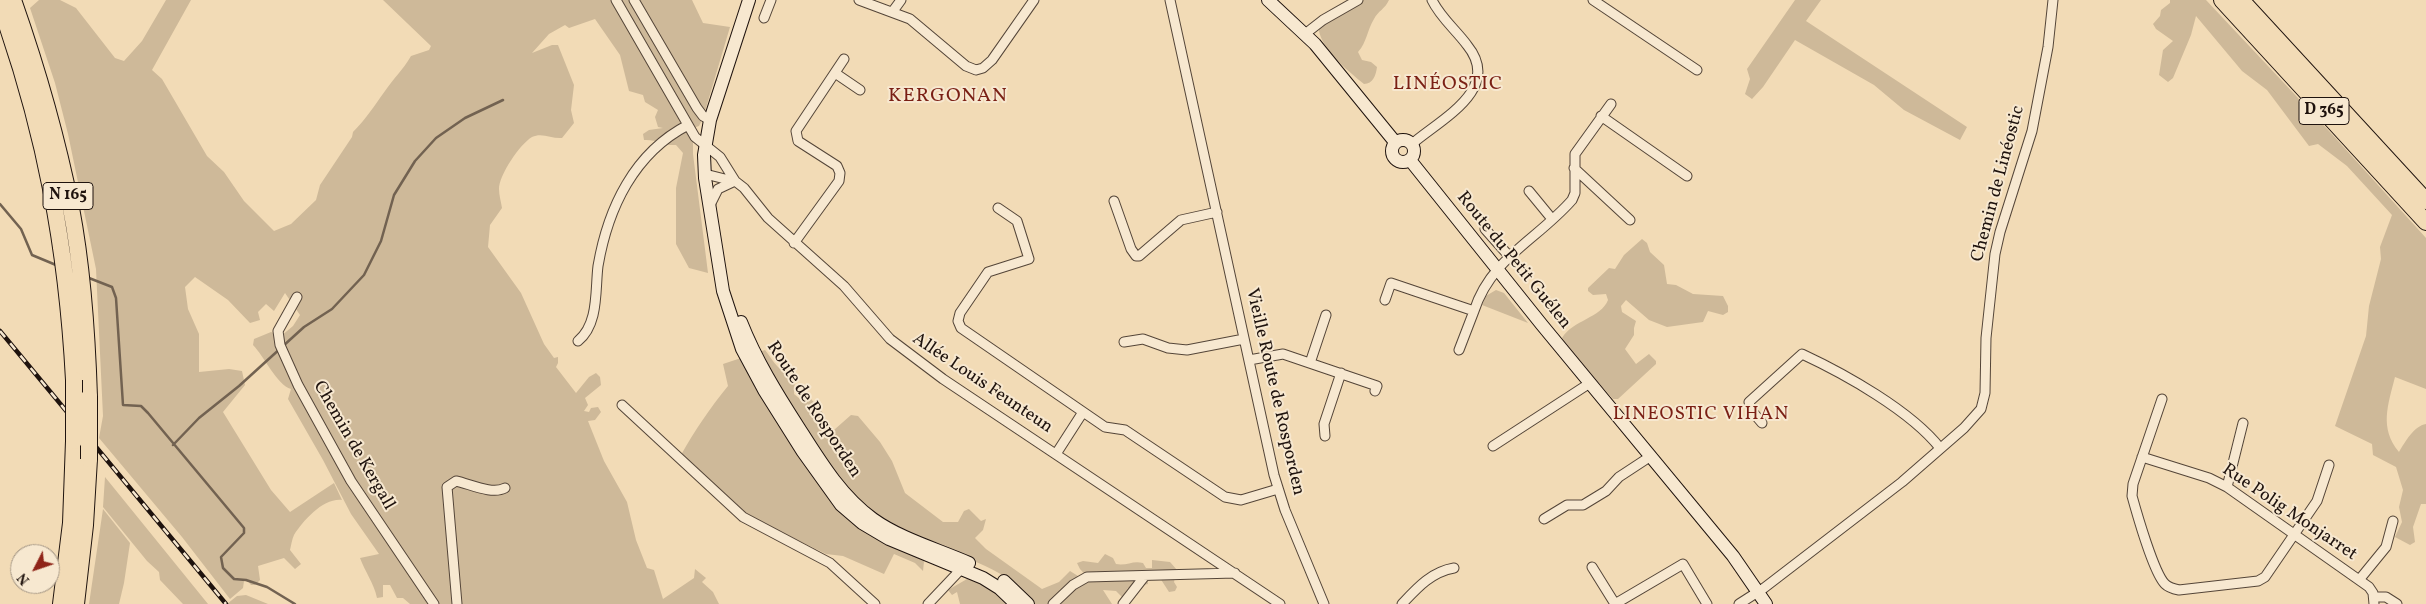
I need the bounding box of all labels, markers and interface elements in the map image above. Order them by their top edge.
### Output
district label: LINÉOSTIC [1392,73,1504,97]
district label: KERGONAN [887,85,1009,109]
road number: D 365 [2299,98,2349,124]
street label: Chemin de Linéostic [1968,104,2030,264]
road number: N 165 [43,182,93,210]
street label: Route du Petit Guélen [1451,188,1575,334]
street label: Vieille Route de Rosporden [1240,286,1308,498]
street label: Allée Louis Feunteun [908,329,1056,439]
street label: Route de Rosporden [761,338,865,482]
street label: Chemin de Kergall [307,378,399,514]
district label: LINEOSTIC VIHAN [1611,405,1791,427]
street label: Rue Polig Monjarret [2217,460,2361,566]
north arrow [10,544,60,594]
text: N [14,568,35,589]

